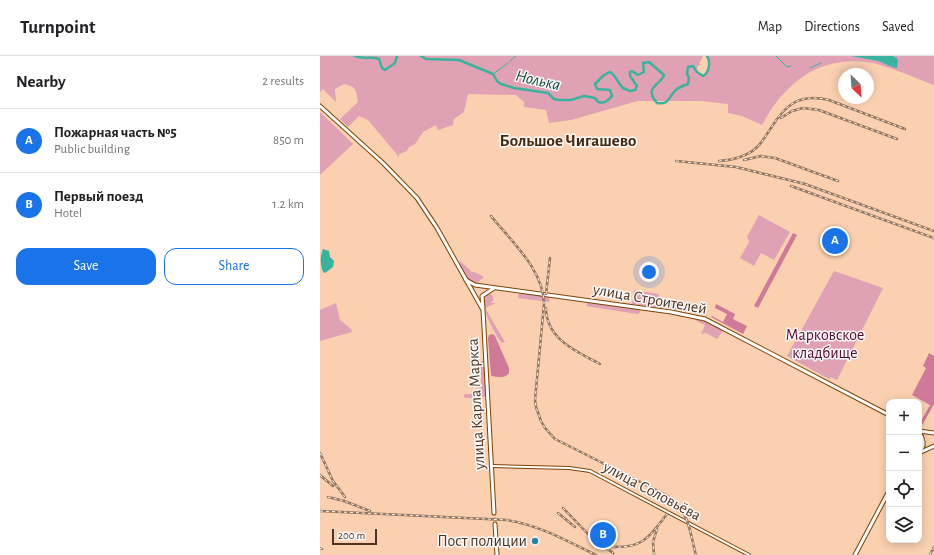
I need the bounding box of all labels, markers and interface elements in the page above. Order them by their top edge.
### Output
text: Turnpoint [20,18,95,37]
text: Map [758,20,782,34]
text: Directions [804,20,860,34]
text: Saved [882,20,914,34]
water label: Нолька [514,67,562,93]
north arrow [838,68,874,104]
text: Nearby [16,73,66,90]
text: 2 results [262,75,304,88]
text: Пожарная часть №5 [54,125,177,140]
district label: Большое Чигашево [500,132,636,149]
text: A [25,134,33,147]
text: 850 m [273,134,304,147]
text: Public building [54,143,130,156]
text: Первый поезд [54,189,143,204]
text: B [25,198,33,211]
text: 1.2 km [272,198,304,211]
text: Hotel [54,207,82,220]
pin: A [822,226,848,256]
button: Save [16,248,156,285]
button: Share [164,248,304,285]
your location [639,262,659,282]
street label: улица Строителей [591,281,708,318]
park label: Марковское кладбище [786,327,864,361]
street label: улица Карла Маркса [465,338,488,471]
map controls [886,399,922,543]
button: + [886,399,922,435]
button: − [886,435,922,471]
street label: улица Соловьёва [599,458,704,524]
button: locate [886,471,922,507]
button: layers [886,507,922,543]
pin: B [590,520,616,550]
scale bar [332,527,377,546]
text: 200 m [338,530,365,541]
place label: Пост полиции [437,533,527,549]
marker: Пост полиции [530,536,540,546]

